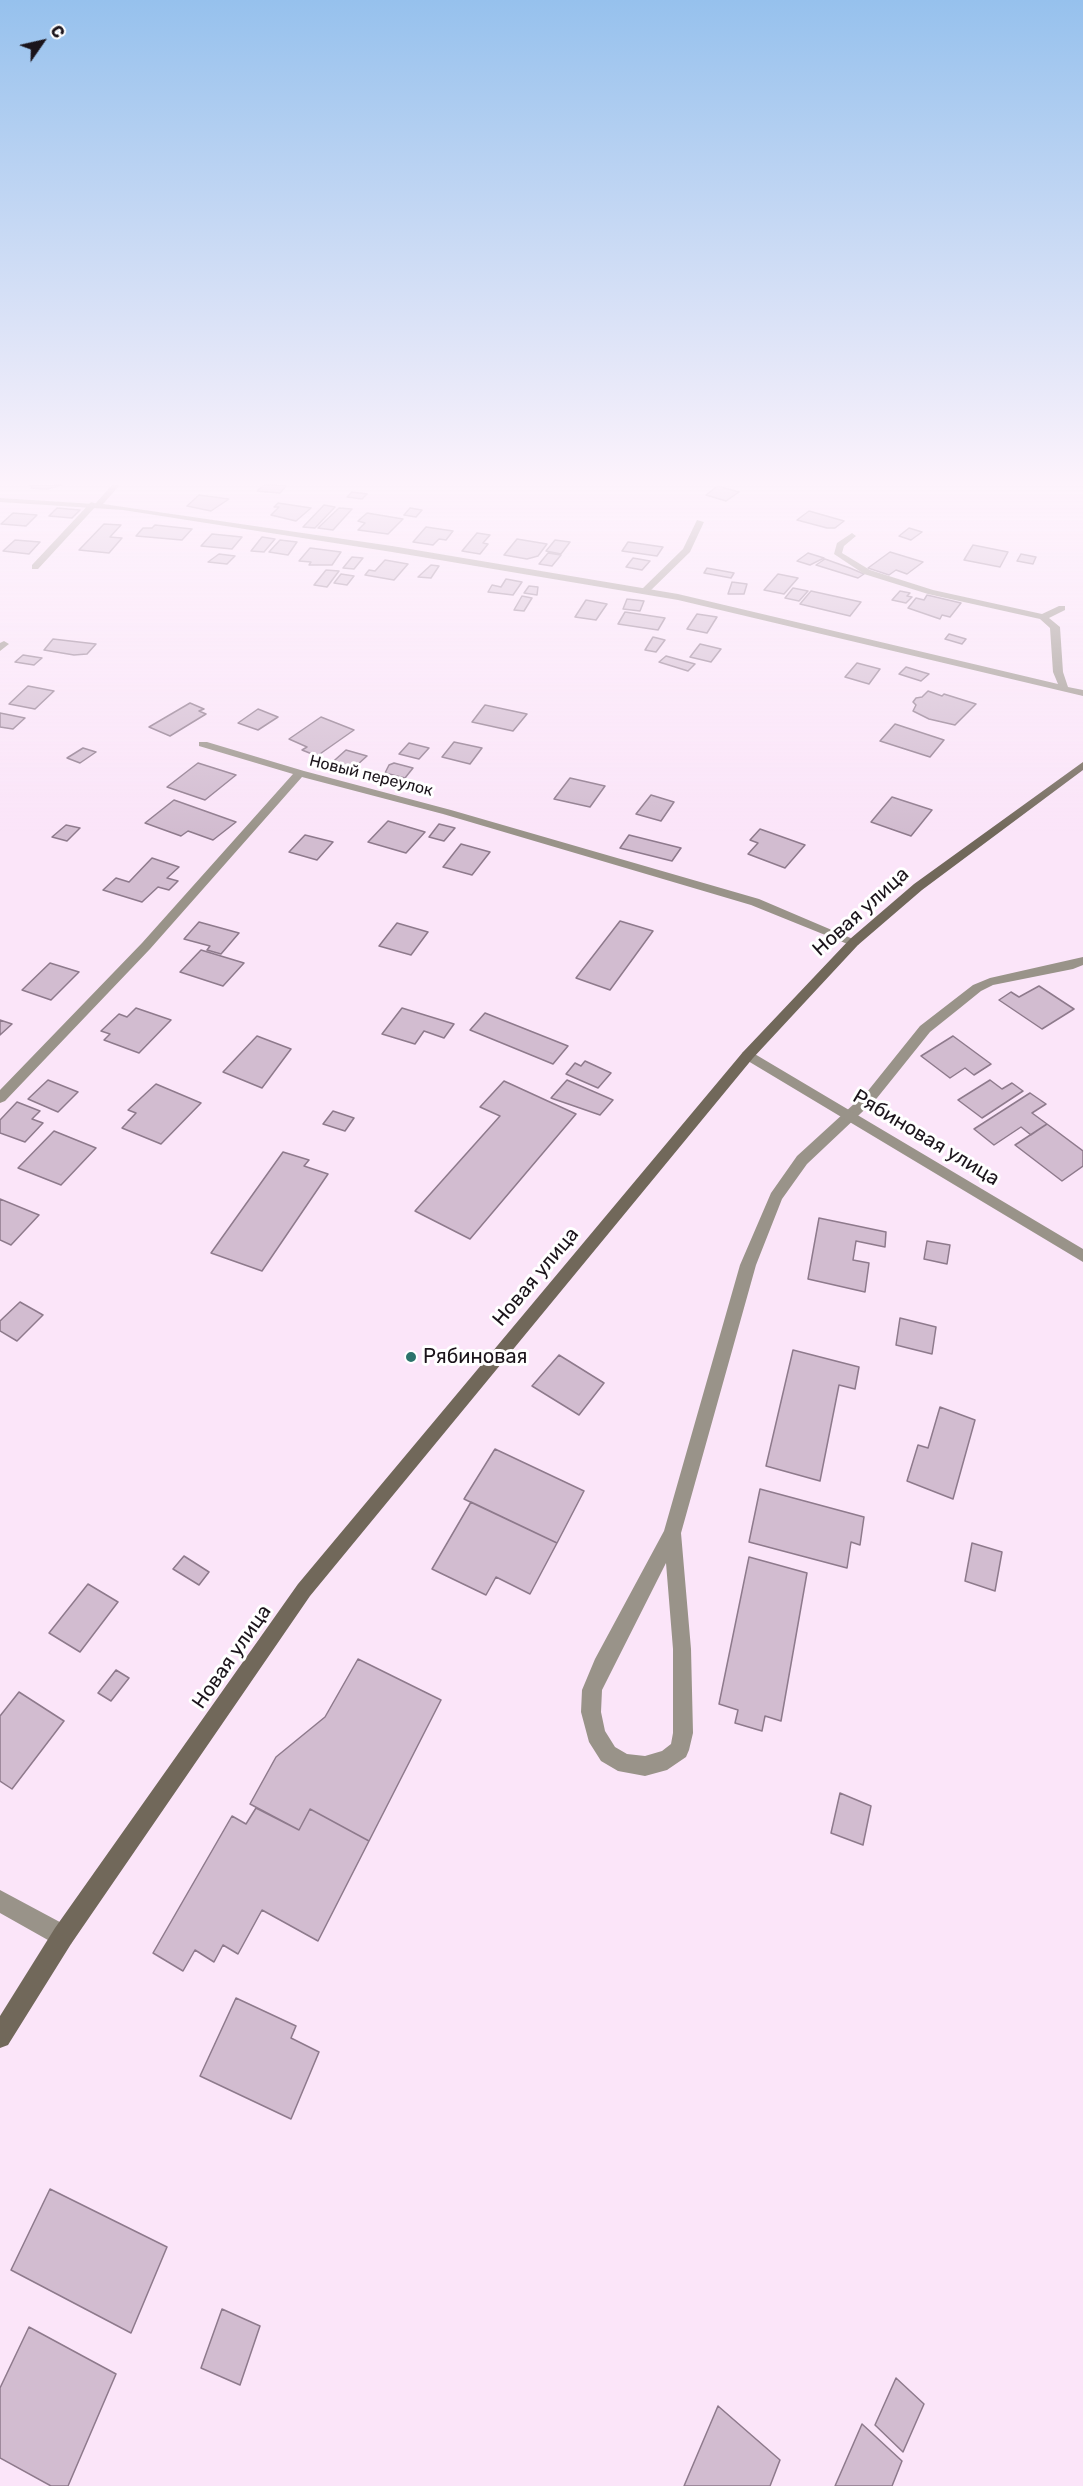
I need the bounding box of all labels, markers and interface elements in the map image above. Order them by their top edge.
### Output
north arrow [12,12,72,72]
text: С [46,22,68,42]
street label: Новый переулок [307,751,435,801]
street label: Новая улица [808,862,914,962]
street label: Рябиновая улица [848,1085,1004,1191]
street label: Новая улица [488,1223,584,1331]
place label: Рябиновая [423,1345,527,1369]
marker: Рябиновая [404,1350,418,1364]
street label: Новая улица [187,1600,277,1714]

